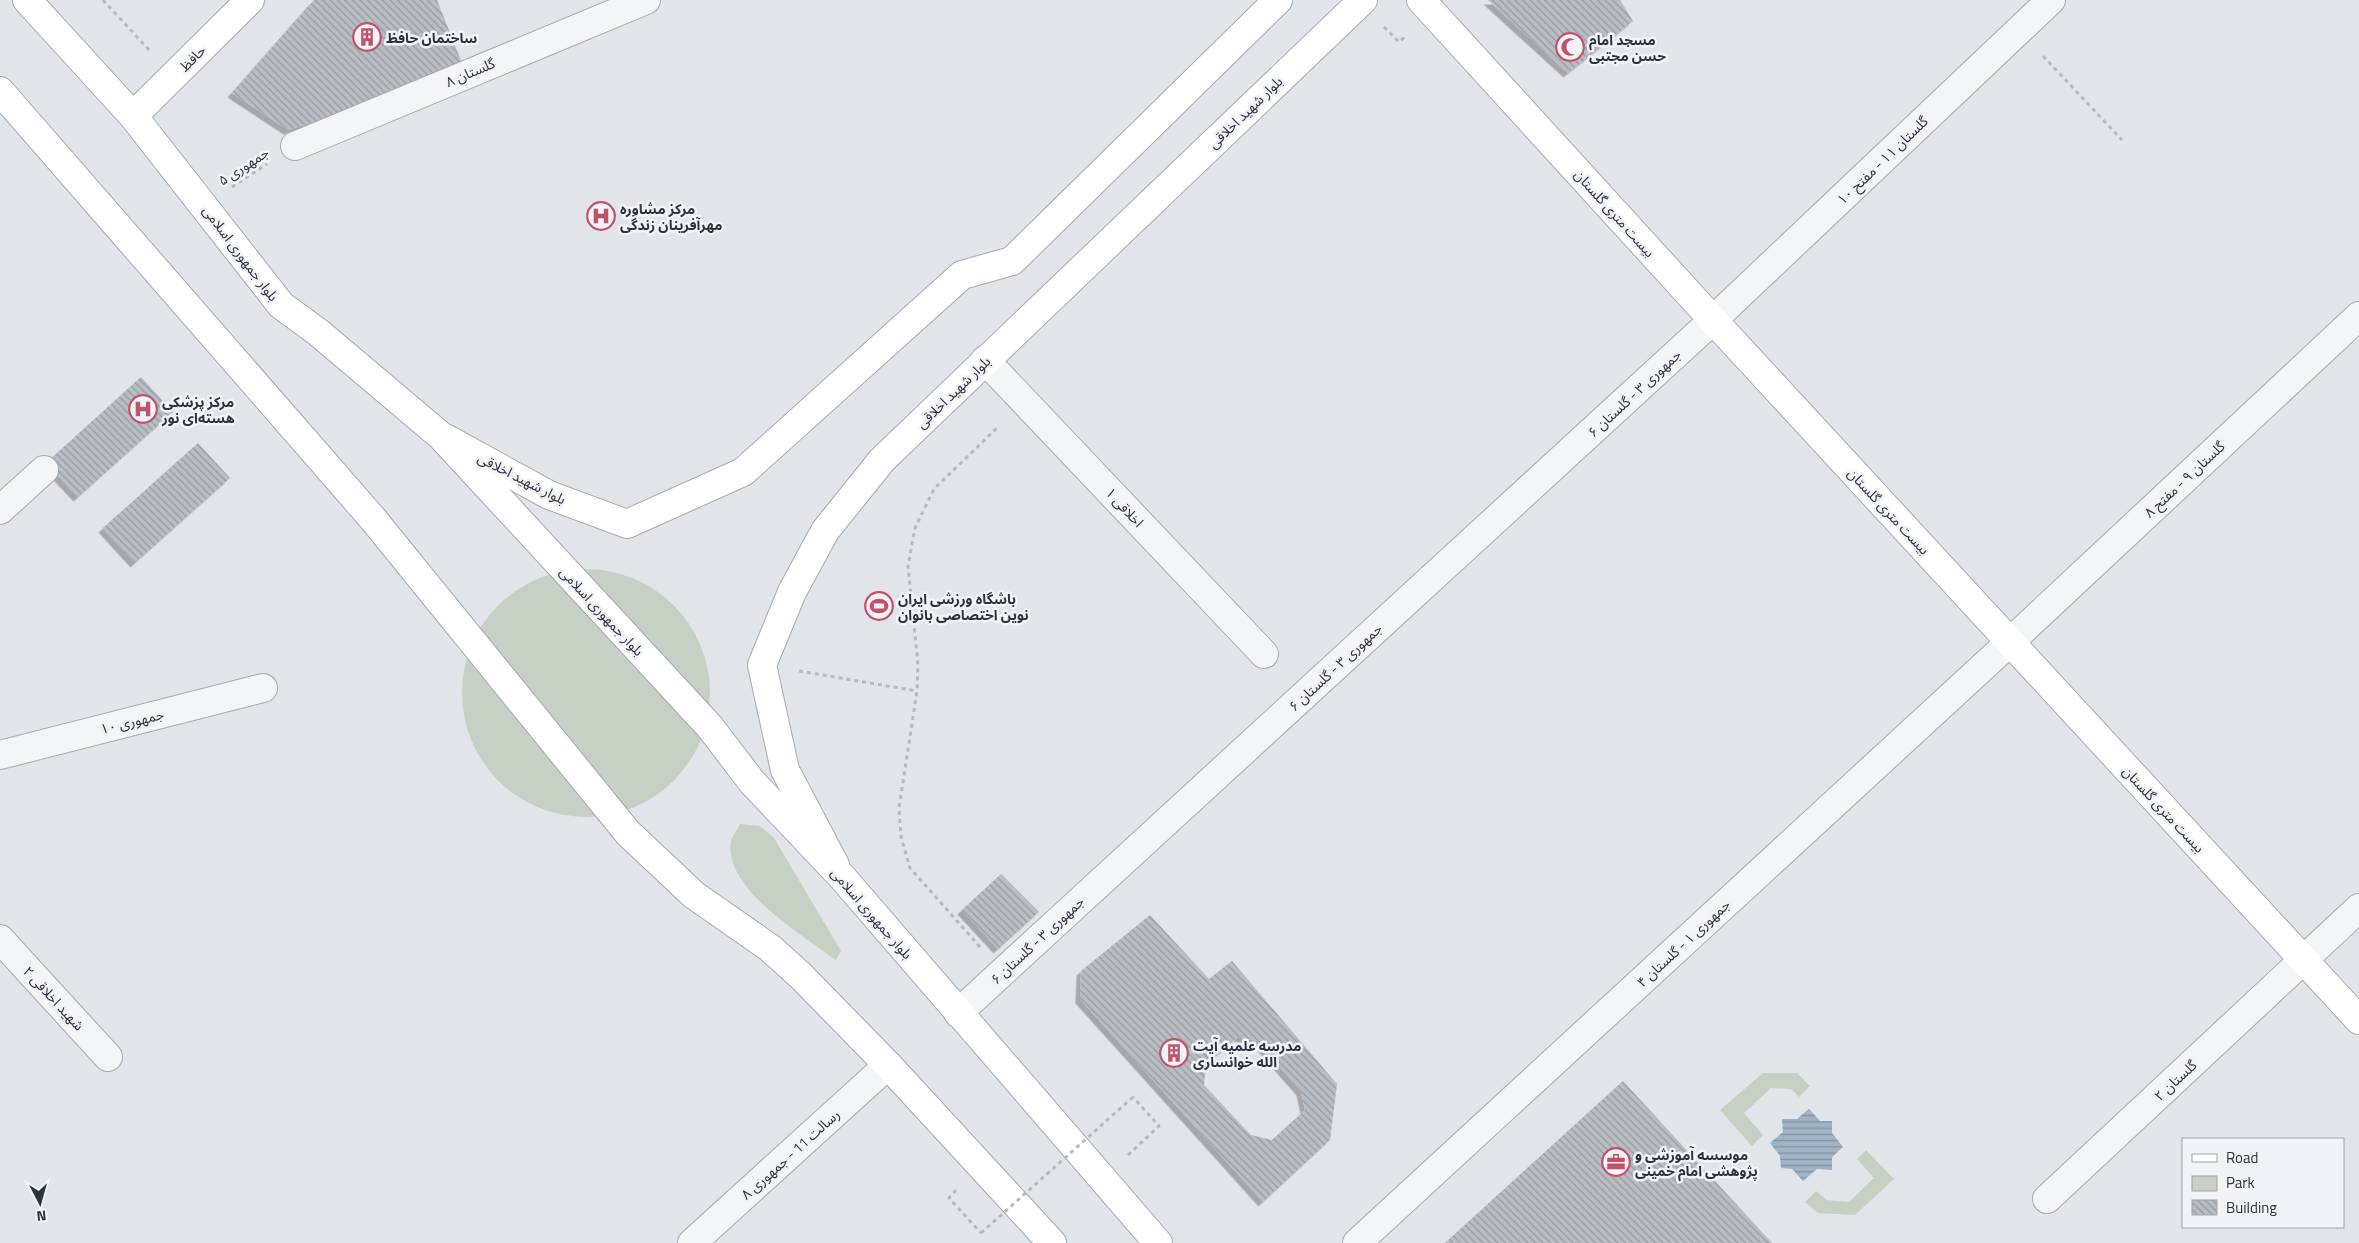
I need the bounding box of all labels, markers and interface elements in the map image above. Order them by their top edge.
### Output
building icon: ساختمان حافظ [352,22,382,52]
place label: ساختمان حافظ [386,27,477,48]
place label: مسجد امام حسن مجتبی [1589,29,1666,66]
mosque icon: مسجد امام حسن مجتبی [1555,32,1585,62]
street label: حافظ [174,40,210,76]
street label: گلستان ۸ [442,52,498,92]
street label: بلوار شهید اخلاقی [1203,71,1287,153]
street label: گلستان ۱۱ - مفتح ۱۰ [1832,111,1933,210]
street label: جمهوری ۵ [213,142,273,190]
street label: بیست متری گلستان [1570,164,1660,262]
place label: مرکز مشاوره مهرآفرینان زندگی [620,198,722,235]
street label: بلوار جمهوری اسلامی [198,201,284,306]
hospital icon: مرکز مشاوره مهرآفرینان زندگی [586,201,616,231]
street label: جمهوری ۳ - گلستان ۶ [1583,344,1685,442]
street label: بلوار شهید اخلاقی [911,351,995,433]
place label: مرکز پزشکی هسته‌ای نور [161,391,235,428]
hospital icon: مرکز پزشکی هسته‌ای نور [128,394,158,424]
street label: گلستان ۹ - مفتح ۸ [2139,436,2230,523]
street label: بلوار شهید اخلاقی [474,447,570,509]
street label: بیست متری گلستان [1843,463,1935,559]
street label: اخلاقی ۱ [1101,482,1149,532]
street label: بلوار جمهوری اسلامی [555,562,649,661]
place label: باشگاه ورزشی ایران نوین اختصاصی بانوان [898,588,1029,625]
sports icon: باشگاه ورزشی ایران نوین اختصاصی بانوان [864,591,894,621]
street label: جمهوری ۳ - گلستان ۶ [1284,618,1386,716]
street label: جمهوری ۱۰ [98,703,166,739]
street label: بیست متری گلستان [2118,761,2210,857]
street label: بلوار جمهوری اسلامی [826,863,918,964]
street label: جمهوری ۳ - گلستان ۶ [986,891,1088,989]
street label: جمهوری ۱ - گلستان ۴ [1632,894,1734,992]
street label: شهید اخلاقی ۲ [19,961,89,1035]
place label: مدرسه علمیه آیت الله خوانساری [1193,1035,1301,1072]
building icon: مدرسه علمیه آیت الله خوانساری [1159,1038,1189,1068]
street label: گلستان ۲ [2149,1054,2201,1105]
street label: رسالت 11 - جمهوری ۸ [736,1104,844,1204]
legend [2182,1138,2344,1228]
place label: موسسه آموزشی و پژوهشی امام خمینی [1635,1144,1758,1182]
text: Road [2226,1146,2258,1169]
office icon: موسسه آموزشی و پژوهشی امام خمینی [1601,1147,1631,1177]
text: Park [2226,1171,2255,1194]
north arrow [15,1178,65,1228]
text: Building [2226,1196,2277,1219]
text: N [35,1205,47,1227]

